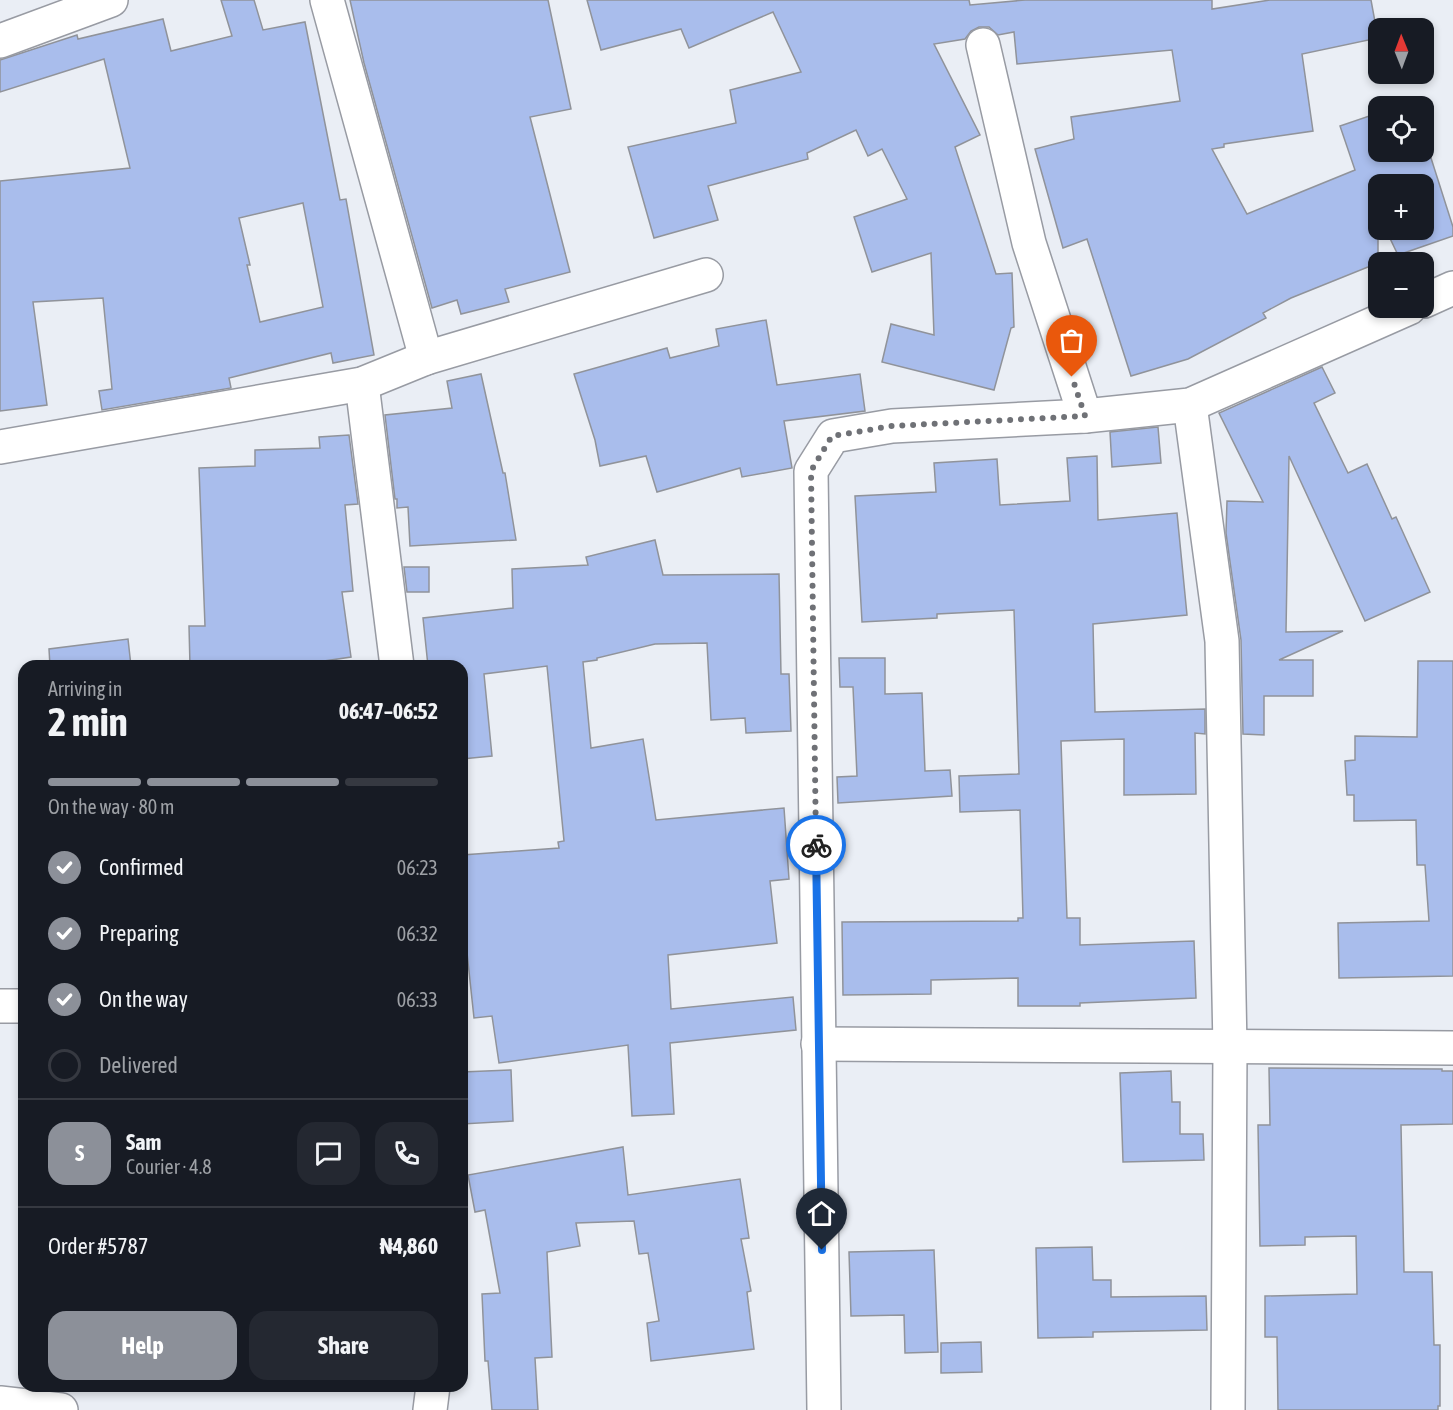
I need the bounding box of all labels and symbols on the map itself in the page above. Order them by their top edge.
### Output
north arrow [1368,18,1434,84]
pin [1046,315,1097,377]
courier [786,815,846,875]
pin [796,1188,847,1250]

